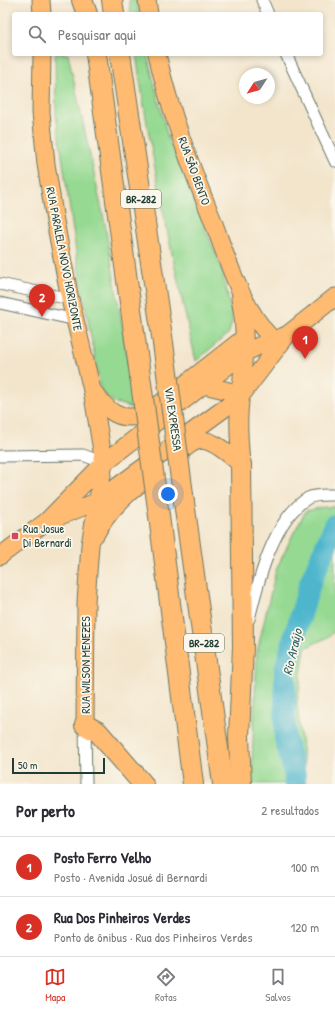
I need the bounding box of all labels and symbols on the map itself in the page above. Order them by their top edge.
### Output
north arrow [239,68,275,104]
street label: RUA SÃO BENTO [174,134,215,208]
street label: RUA PARALELA NOVO HORIZONTE [42,185,87,333]
road number: BR-282 [121,190,161,208]
pin: 2 [29,284,55,317]
pin: 1 [292,326,318,359]
street label: VIA EXPRESSA [161,386,186,452]
your location [158,484,178,504]
place label: Rua Josue Di Bernardi [23,520,72,551]
marker: Rua Josue Di Bernardi [10,531,20,541]
street label: RUA WILSON MENEZES [77,616,94,714]
water label: Rio Araújo [278,625,306,677]
road number: BR-282 [184,634,224,652]
scale bar [12,756,105,775]

